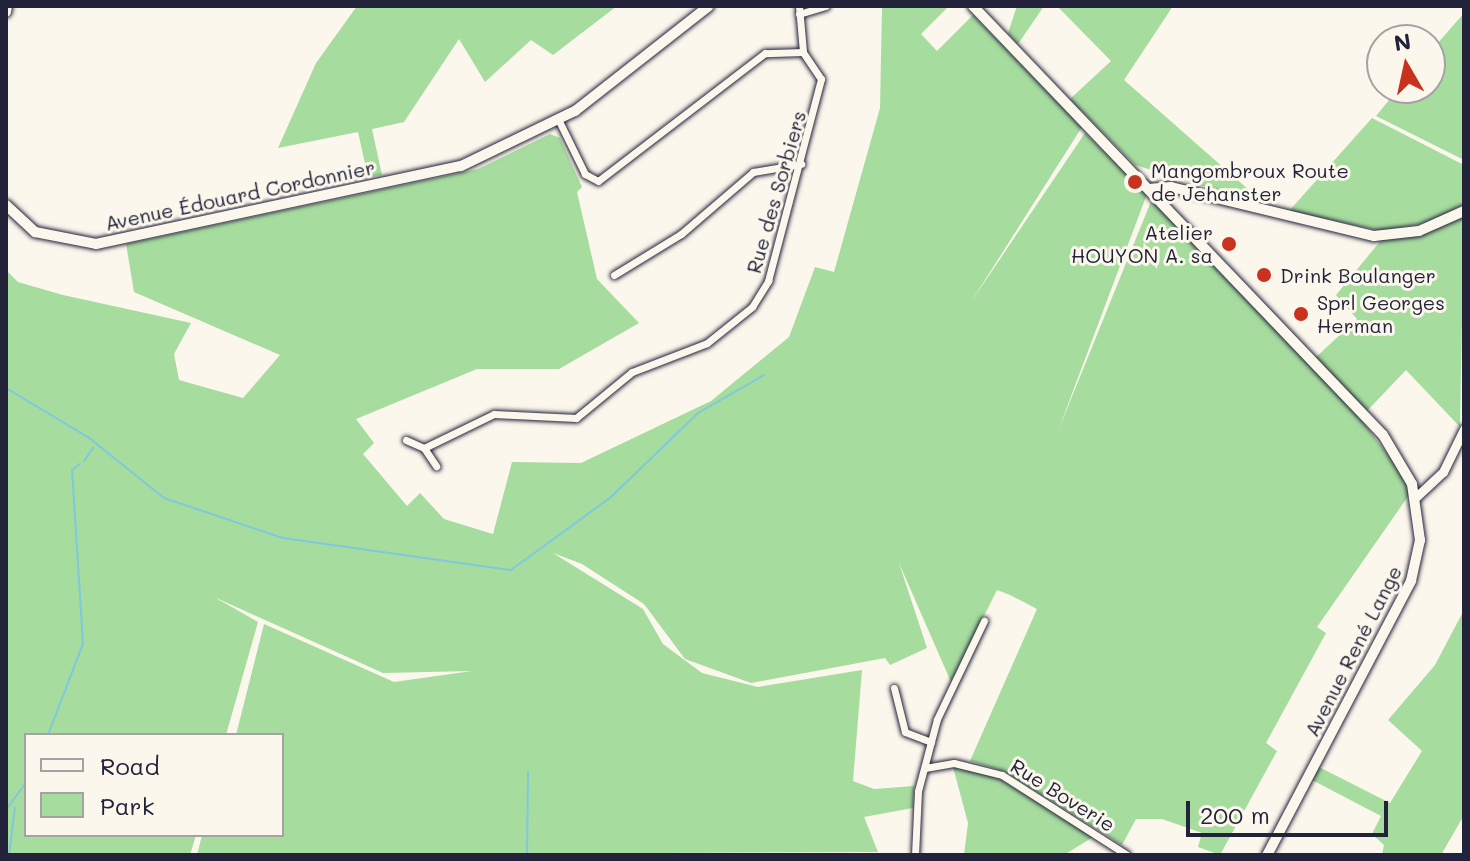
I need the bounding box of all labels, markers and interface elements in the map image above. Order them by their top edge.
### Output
north arrow [1366,24,1446,104]
text: N [1392,26,1413,57]
street label: Rue des Sorbiers [741,108,811,276]
street label: Avenue Édouard Cordonnier [103,155,377,235]
place label: Mangombroux Route de Jehanster [1151,158,1349,205]
marker: Mangombroux Route de Jehanster [1126,173,1144,191]
place label: Atelier HOUYON A. sa [1071,220,1213,267]
marker: Atelier HOUYON A. sa [1220,235,1238,253]
place label: Drink Boulanger [1280,263,1436,287]
marker: Drink Boulanger [1255,266,1273,284]
place label: Sprl Georges Herman [1317,290,1445,337]
marker: Sprl Georges Herman [1292,305,1310,323]
street label: Avenue René Lange [1299,561,1407,741]
legend [24,733,284,837]
text: Road [100,750,160,781]
street label: Rue Boverie [1006,753,1120,837]
scale bar [1190,785,1392,835]
text: Park [100,790,154,821]
text: 200 m [1200,799,1270,830]

